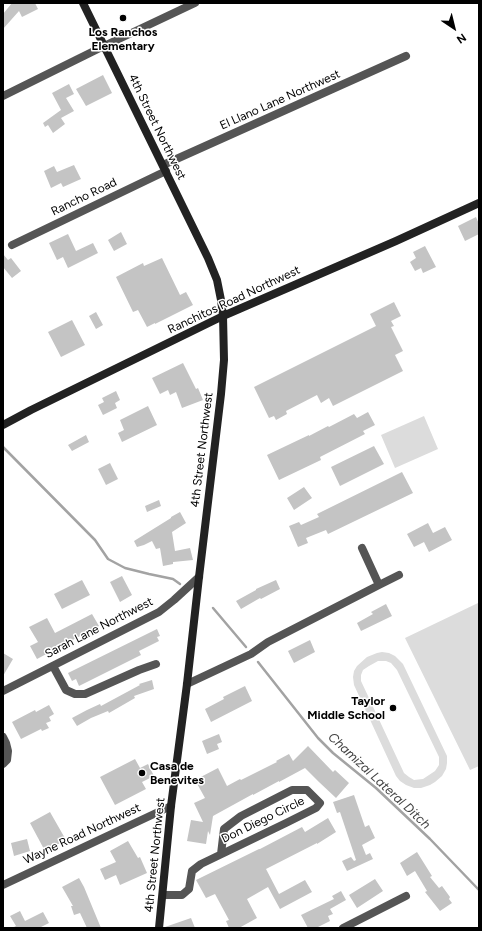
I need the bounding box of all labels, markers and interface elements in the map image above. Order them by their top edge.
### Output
north arrow [434,8,474,48]
marker: Los Ranchos Elementary [118,13,128,23]
place label: Los Ranchos Elementary [89,25,157,53]
text: N [454,30,468,46]
street label: El Llano Lane Northwest [218,67,342,133]
street label: 4th Street Northwest [125,72,189,182]
street label: Rancho Road [49,175,119,219]
street label: Ranchitos Road Northwest [166,263,302,337]
street label: 4th Street Northwest [188,392,216,508]
street label: Sarah Lane Northwest [43,595,155,661]
place label: Taylor Middle School [307,694,385,722]
marker: Taylor Middle School [388,703,398,713]
water label: Chamizal Lateral Ditch [325,729,433,833]
place label: Casa de Benevites [150,759,204,787]
marker: Casa de Benevites [137,768,147,778]
street label: Don Diego Circle [219,794,307,846]
street label: 4th Street Northwest [142,797,168,913]
street label: Wayne Road Northwest [21,801,143,867]

